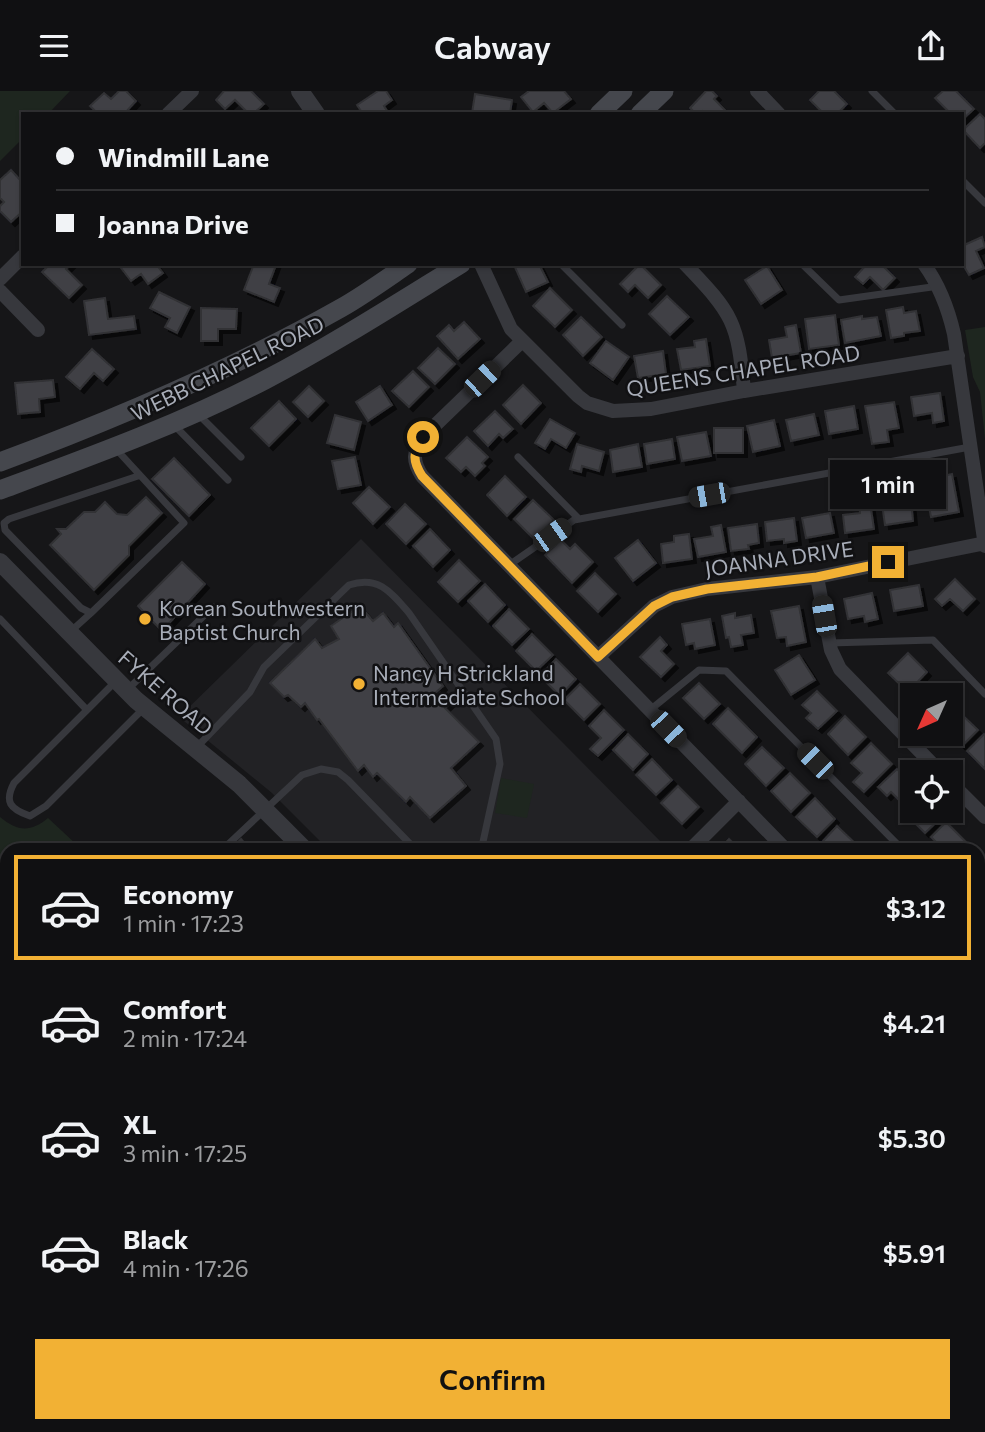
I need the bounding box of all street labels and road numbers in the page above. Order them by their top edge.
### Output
street label: WEBB CHAPEL ROAD [126,310,328,426]
street label: QUEENS CHAPEL ROAD [624,339,862,401]
street label: JOANNA DRIVE [703,535,855,581]
street label: FYKE ROAD [114,644,218,740]

